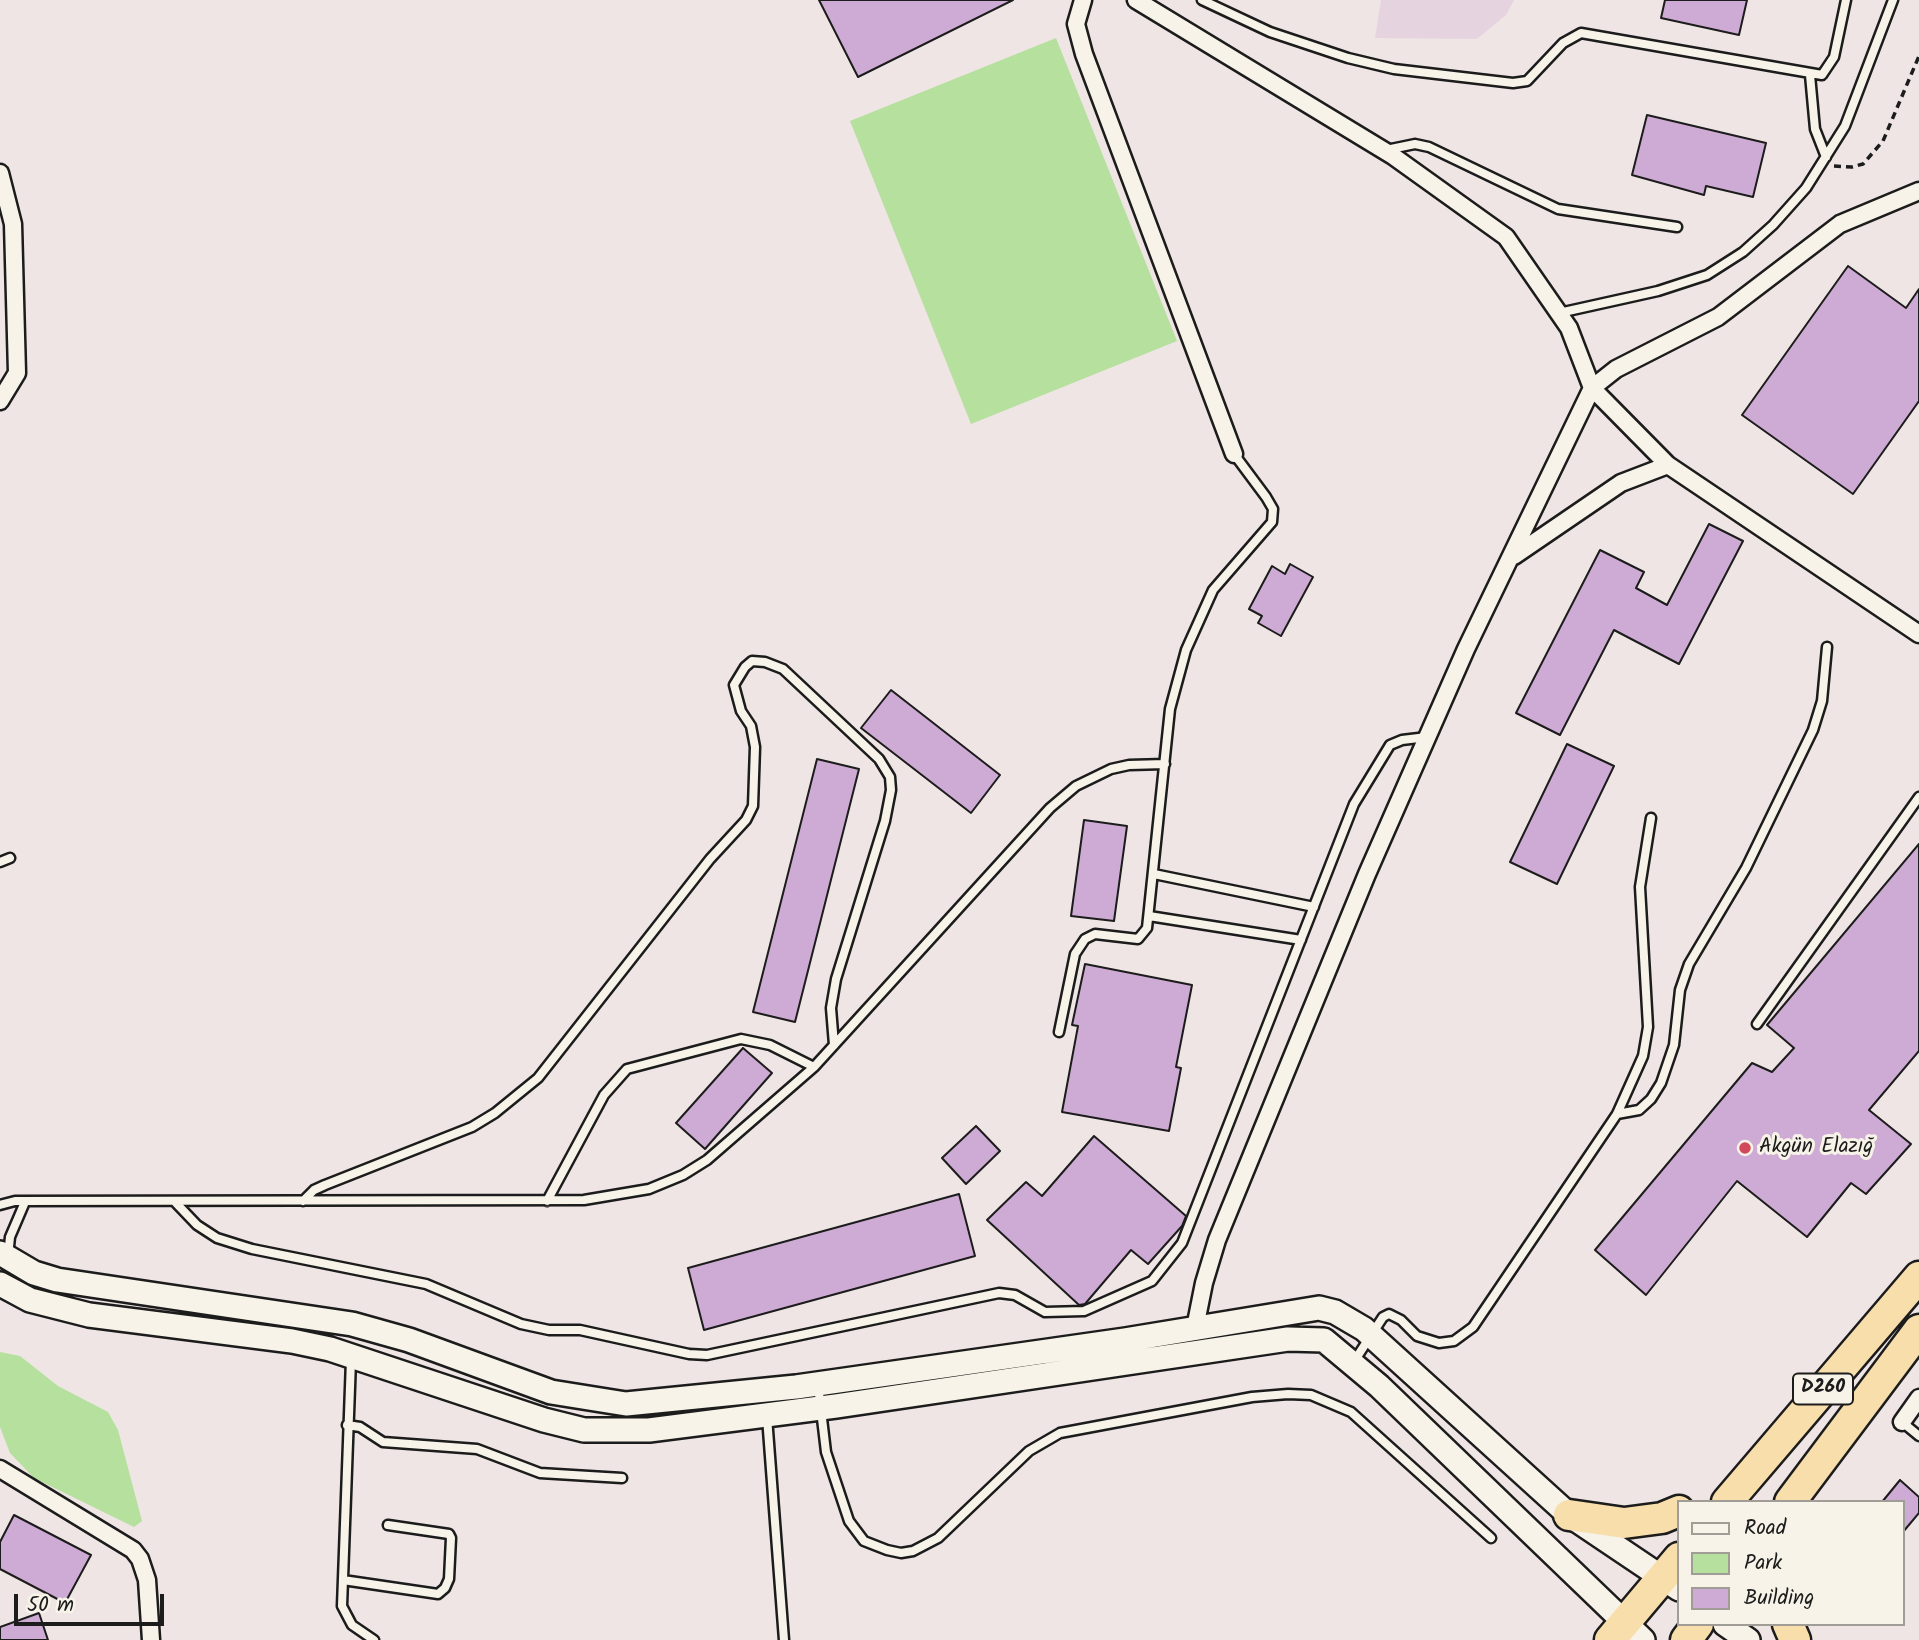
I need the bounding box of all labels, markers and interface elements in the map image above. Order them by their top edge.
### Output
place label: Akgün Elazığ [1759,1135,1873,1161]
marker: Akgün Elazığ [1737,1140,1753,1156]
road number: D260 [1793,1373,1853,1404]
legend [1678,1500,1905,1626]
text: Road [1744,1512,1786,1545]
text: Park [1744,1547,1782,1580]
scale bar [18,1580,168,1624]
text: Building [1744,1582,1814,1615]
text: 50 m [27,1589,74,1622]

